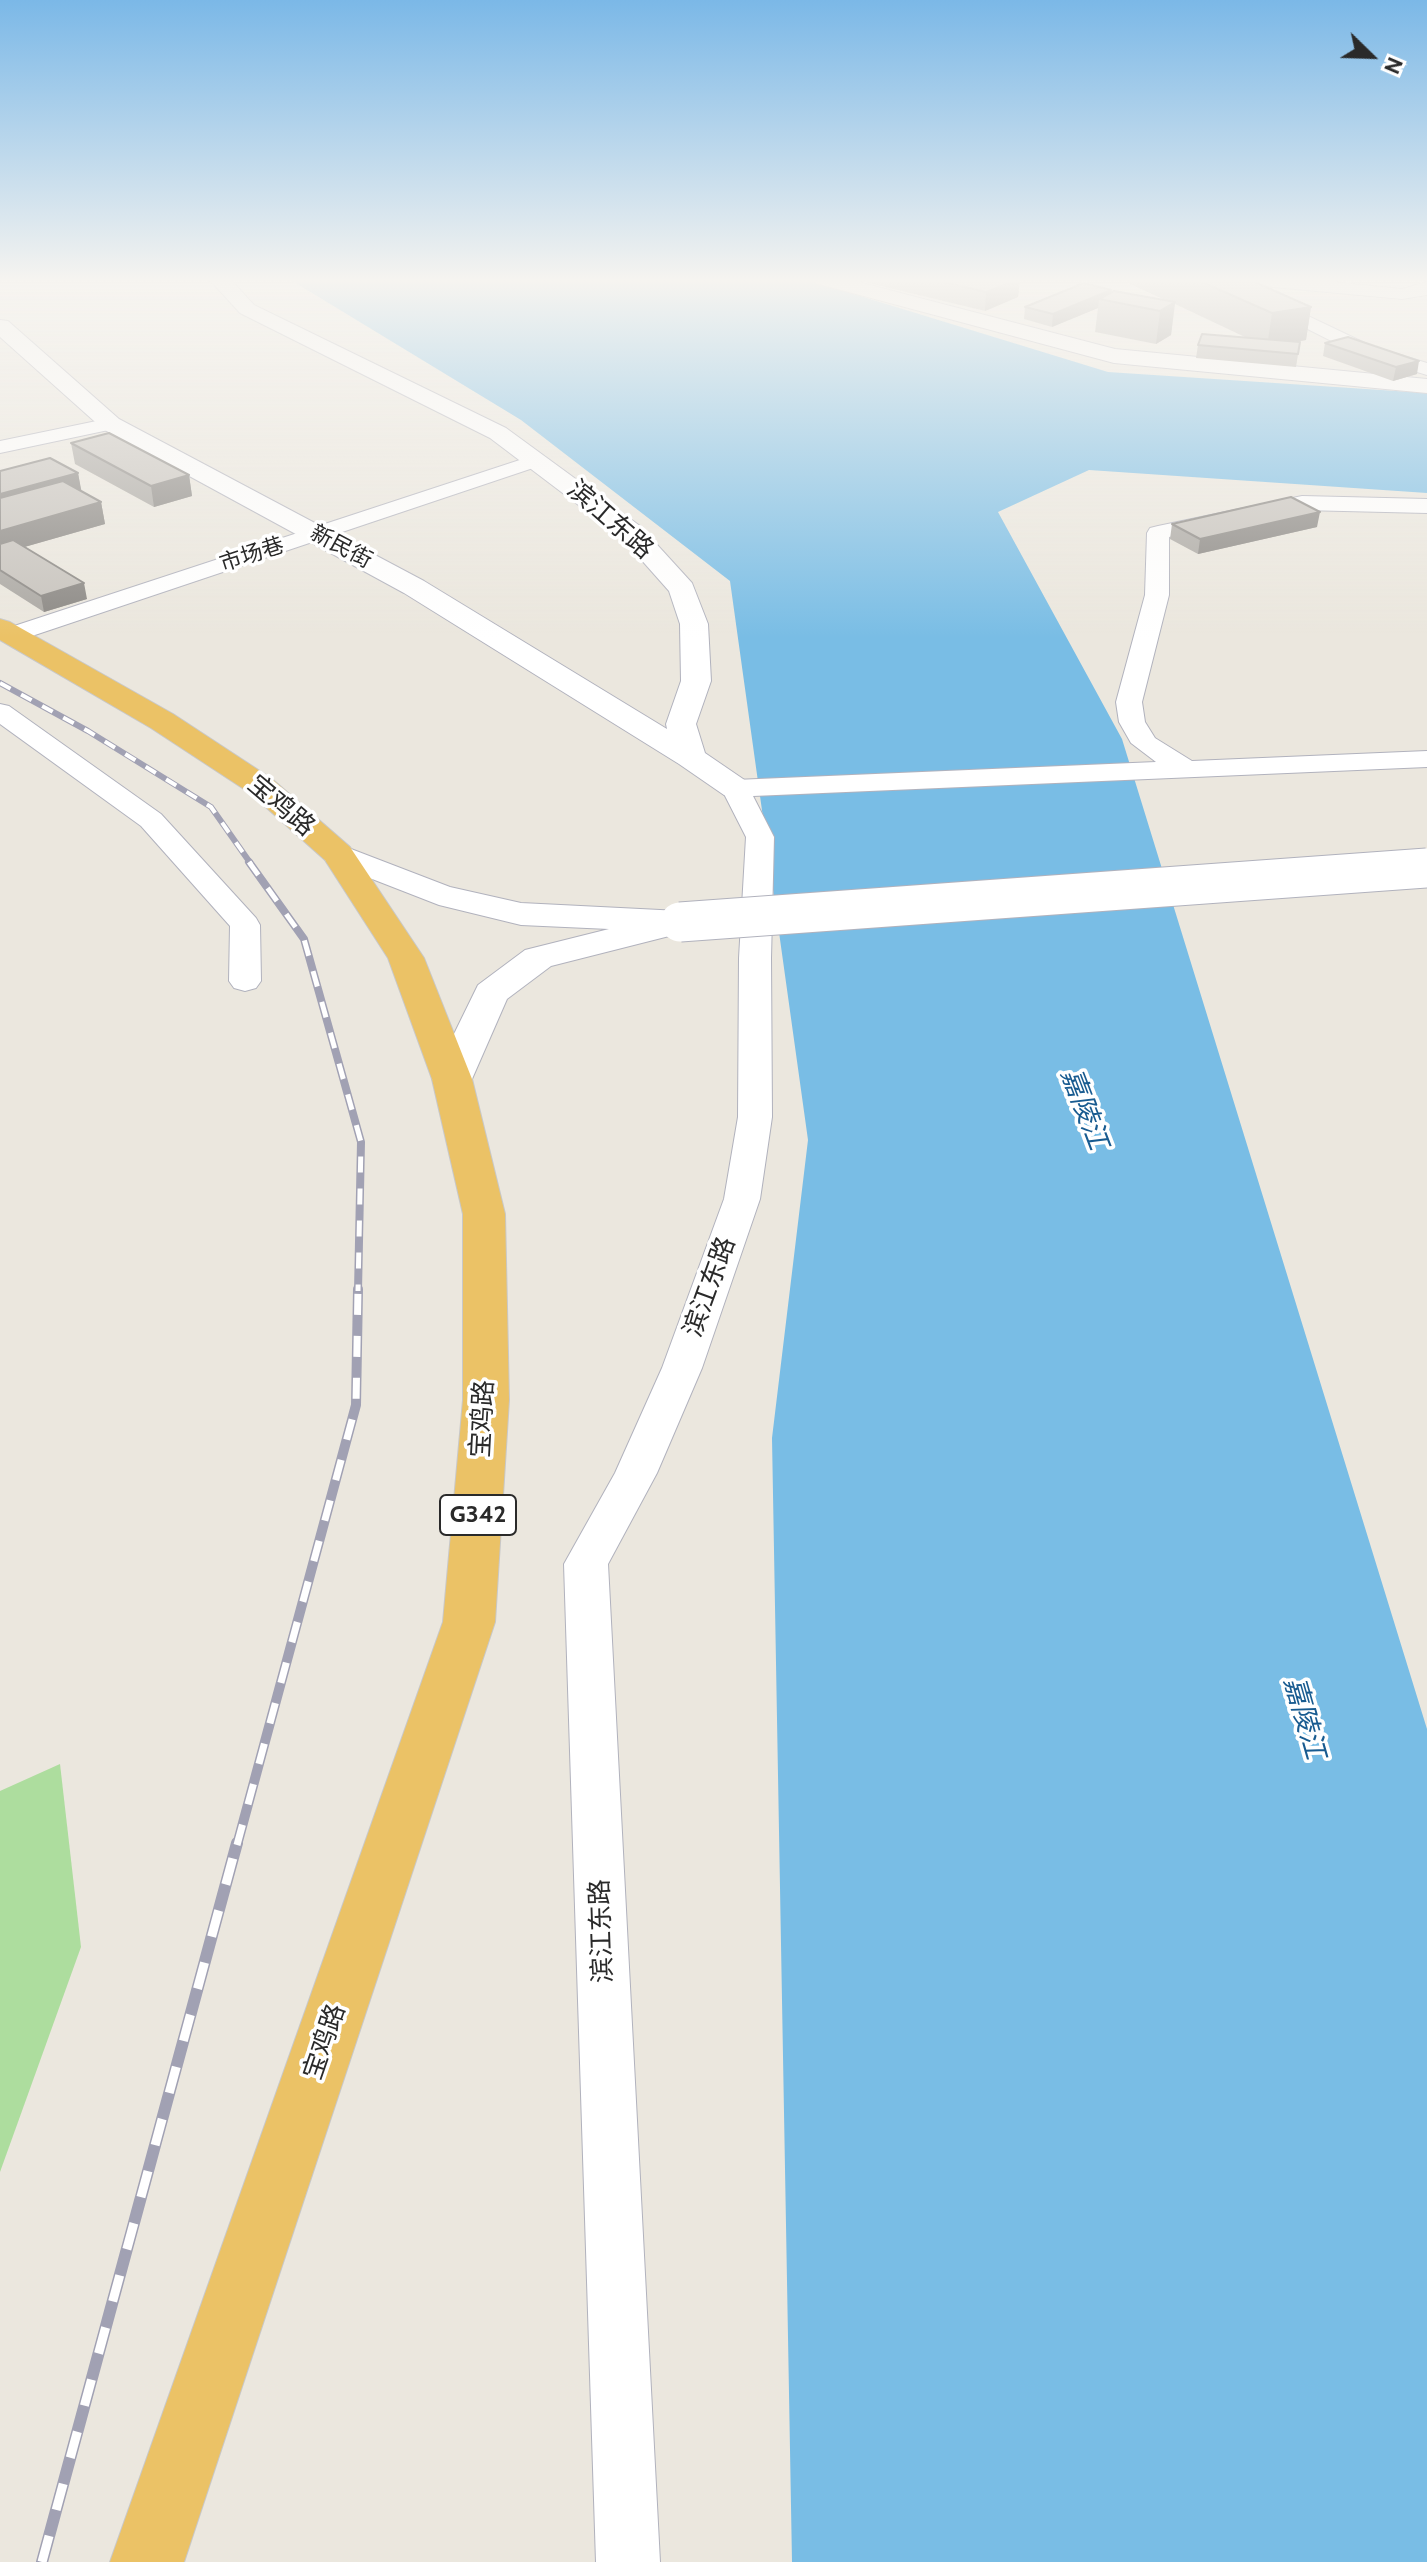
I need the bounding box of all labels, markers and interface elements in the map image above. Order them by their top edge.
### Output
north arrow [1331,16,1411,96]
text: N [1378,53,1409,78]
street label: 滨江东路 [561,474,659,566]
street label: 新民街 [306,520,376,574]
street label: 市场巷 [217,532,287,578]
street label: 宝鸡路 [241,769,321,843]
water label: 嘉陵江 [1053,1064,1115,1154]
street label: 滨江东路 [678,1233,742,1341]
street label: 宝鸡路 [465,1379,501,1459]
road number: G342 [440,1495,516,1535]
water label: 嘉陵江 [1276,1673,1332,1763]
street label: 滨江东路 [585,1878,619,1984]
street label: 宝鸡路 [298,2000,352,2084]

